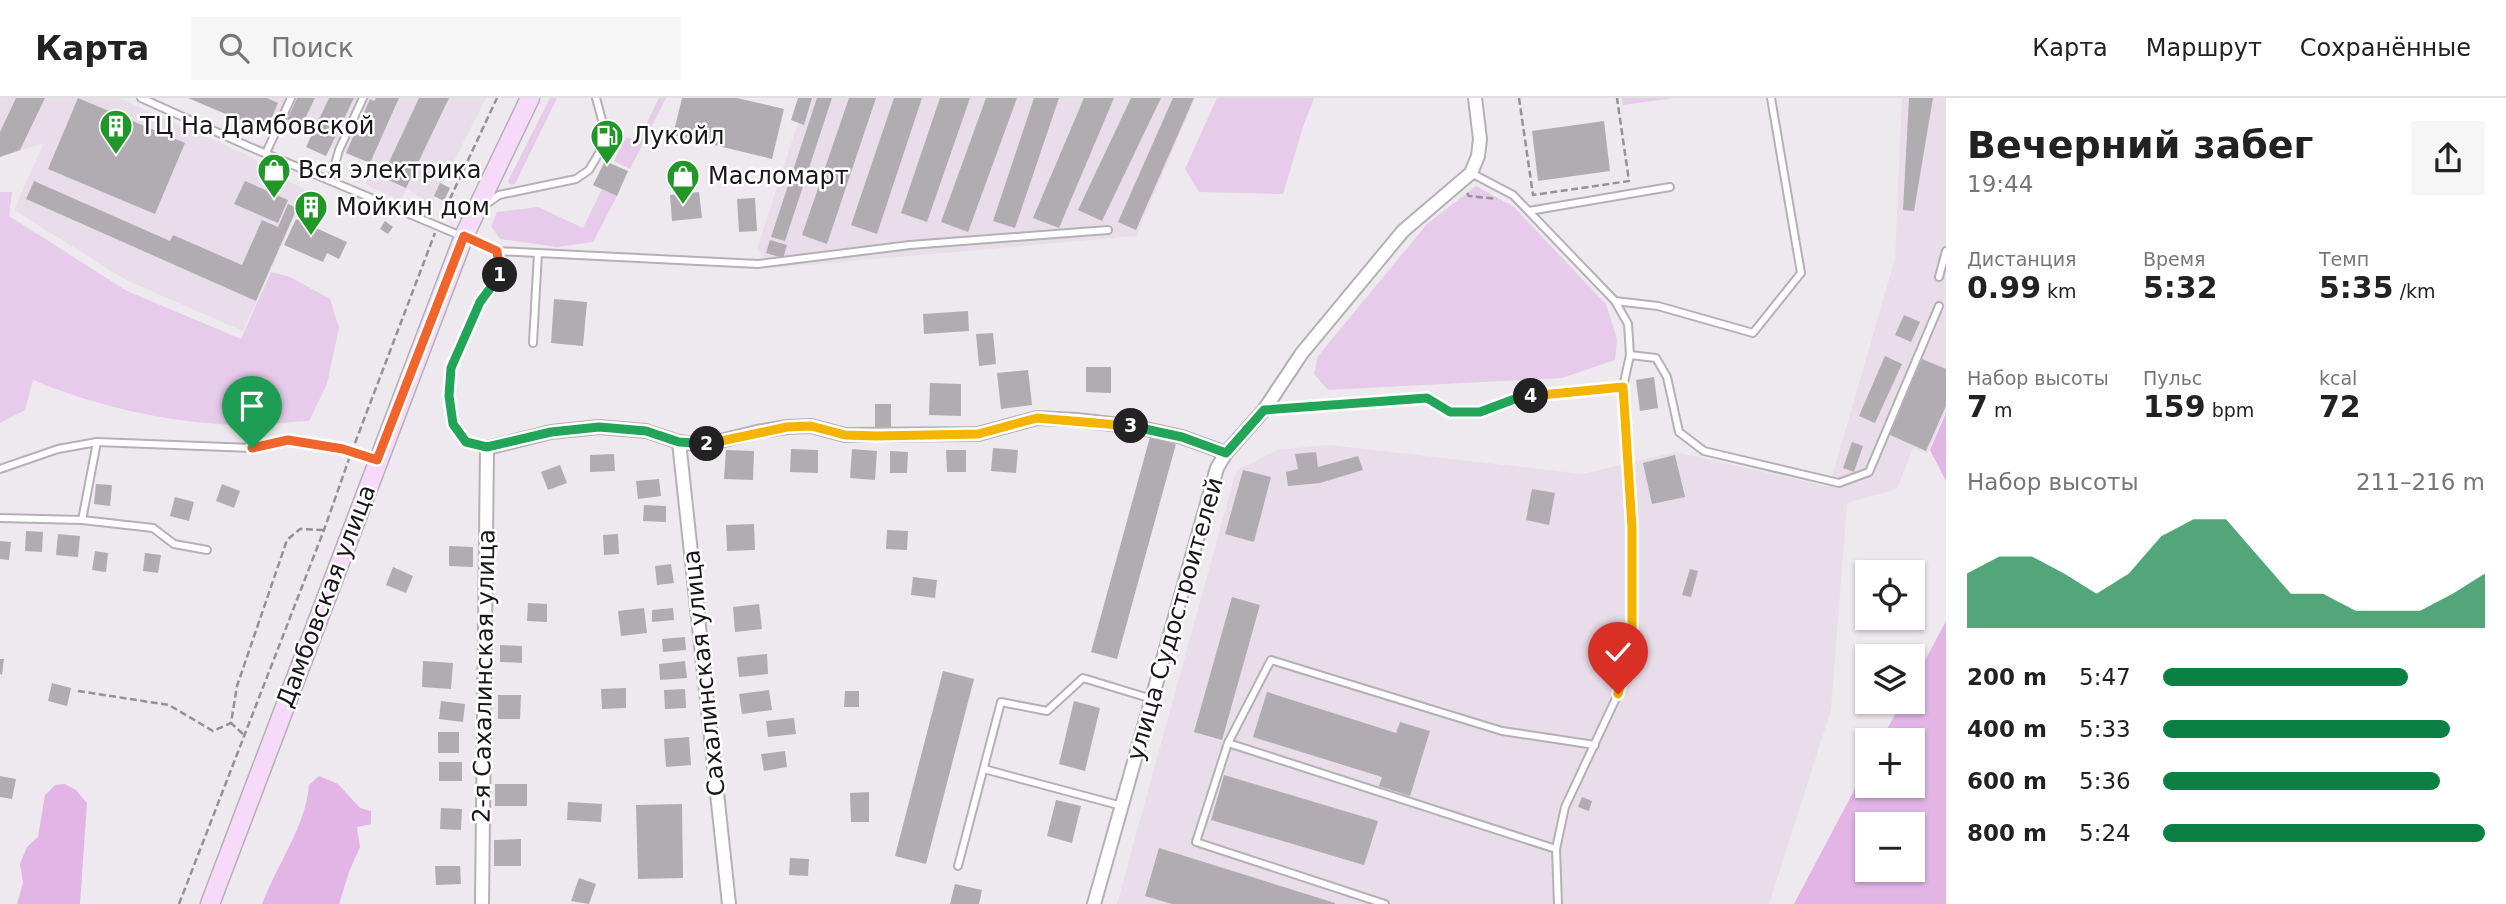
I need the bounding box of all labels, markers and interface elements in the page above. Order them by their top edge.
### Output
search box [191,17,681,80]
text: Карта [35,29,149,68]
icon: search [215,29,253,67]
text: Поиск [271,33,354,63]
text: Карта [2032,34,2108,62]
text: Маршрут [2146,34,2262,62]
text: Сохранённые [2300,34,2471,62]
building icon: ТЦ На Дамбовской [97,107,135,156]
place label: ТЦ На Дамбовской [139,112,374,140]
fuel station icon: Лукойл [588,117,626,166]
button: share [2411,121,2485,195]
place label: Лукойл [632,122,724,150]
text: Вечерний забег [1967,123,2313,167]
shop icon: Вся электрика [255,151,293,200]
place label: Вся электрика [298,156,482,184]
shop icon: Масломарт [664,157,702,206]
place label: Масломарт [708,162,849,190]
text: 19:44 [1967,171,2033,197]
building icon: Мойкин дом [292,188,330,237]
place label: Мойкин дом [336,193,490,221]
text: Дистанция [1967,248,2076,270]
text: Время [2143,248,2206,270]
text: Темп [2319,248,2369,270]
pin: 1 [482,258,518,292]
text: 1 [493,263,506,285]
text: 0.99 [1967,270,2041,305]
text: 5:32 [2143,270,2218,305]
text: 5:35 [2319,270,2394,305]
text: km [2041,280,2077,302]
text: /km [2394,280,2436,302]
text: Набор высоты [1967,367,2109,389]
text: Пульс [2143,367,2202,389]
text: kcal [2319,367,2357,389]
pin [222,376,282,448]
pin: 4 [1514,378,1548,414]
text: 4 [1524,384,1537,406]
icon: arrive [233,387,271,425]
text: 7 [1967,389,1988,424]
text: 159 [2143,389,2206,424]
text: 72 [2319,389,2361,424]
text: m [1988,399,2012,421]
text: bpm [2206,399,2254,421]
pin: 3 [1114,408,1148,444]
text: 3 [1124,414,1137,436]
pin: 2 [690,426,724,462]
text: 2 [700,432,713,454]
text: Набор высоты [1967,469,2139,495]
text: 211–216 m [2356,469,2485,495]
street label: улица Судостроителей [1121,474,1229,764]
street label: Дамбовская улица [271,481,381,711]
street label: 2-я Сахалинская улица [467,529,501,823]
street label: Сахалинская улица [677,548,731,798]
map controls [1855,560,1925,882]
button: locate [1855,560,1925,630]
pin [1588,622,1648,694]
icon: check [1599,633,1637,671]
button: layers [1855,644,1925,714]
text: 200 m [1967,664,2047,690]
text: 5:47 [2079,664,2131,690]
text: 400 m [1967,716,2047,742]
text: 5:33 [2079,716,2131,742]
button: + [1855,728,1925,798]
text: 600 m [1967,768,2047,794]
text: 5:36 [2079,768,2131,794]
button: − [1855,812,1925,882]
text: 800 m [1967,820,2047,846]
text: 5:24 [2079,820,2131,846]

